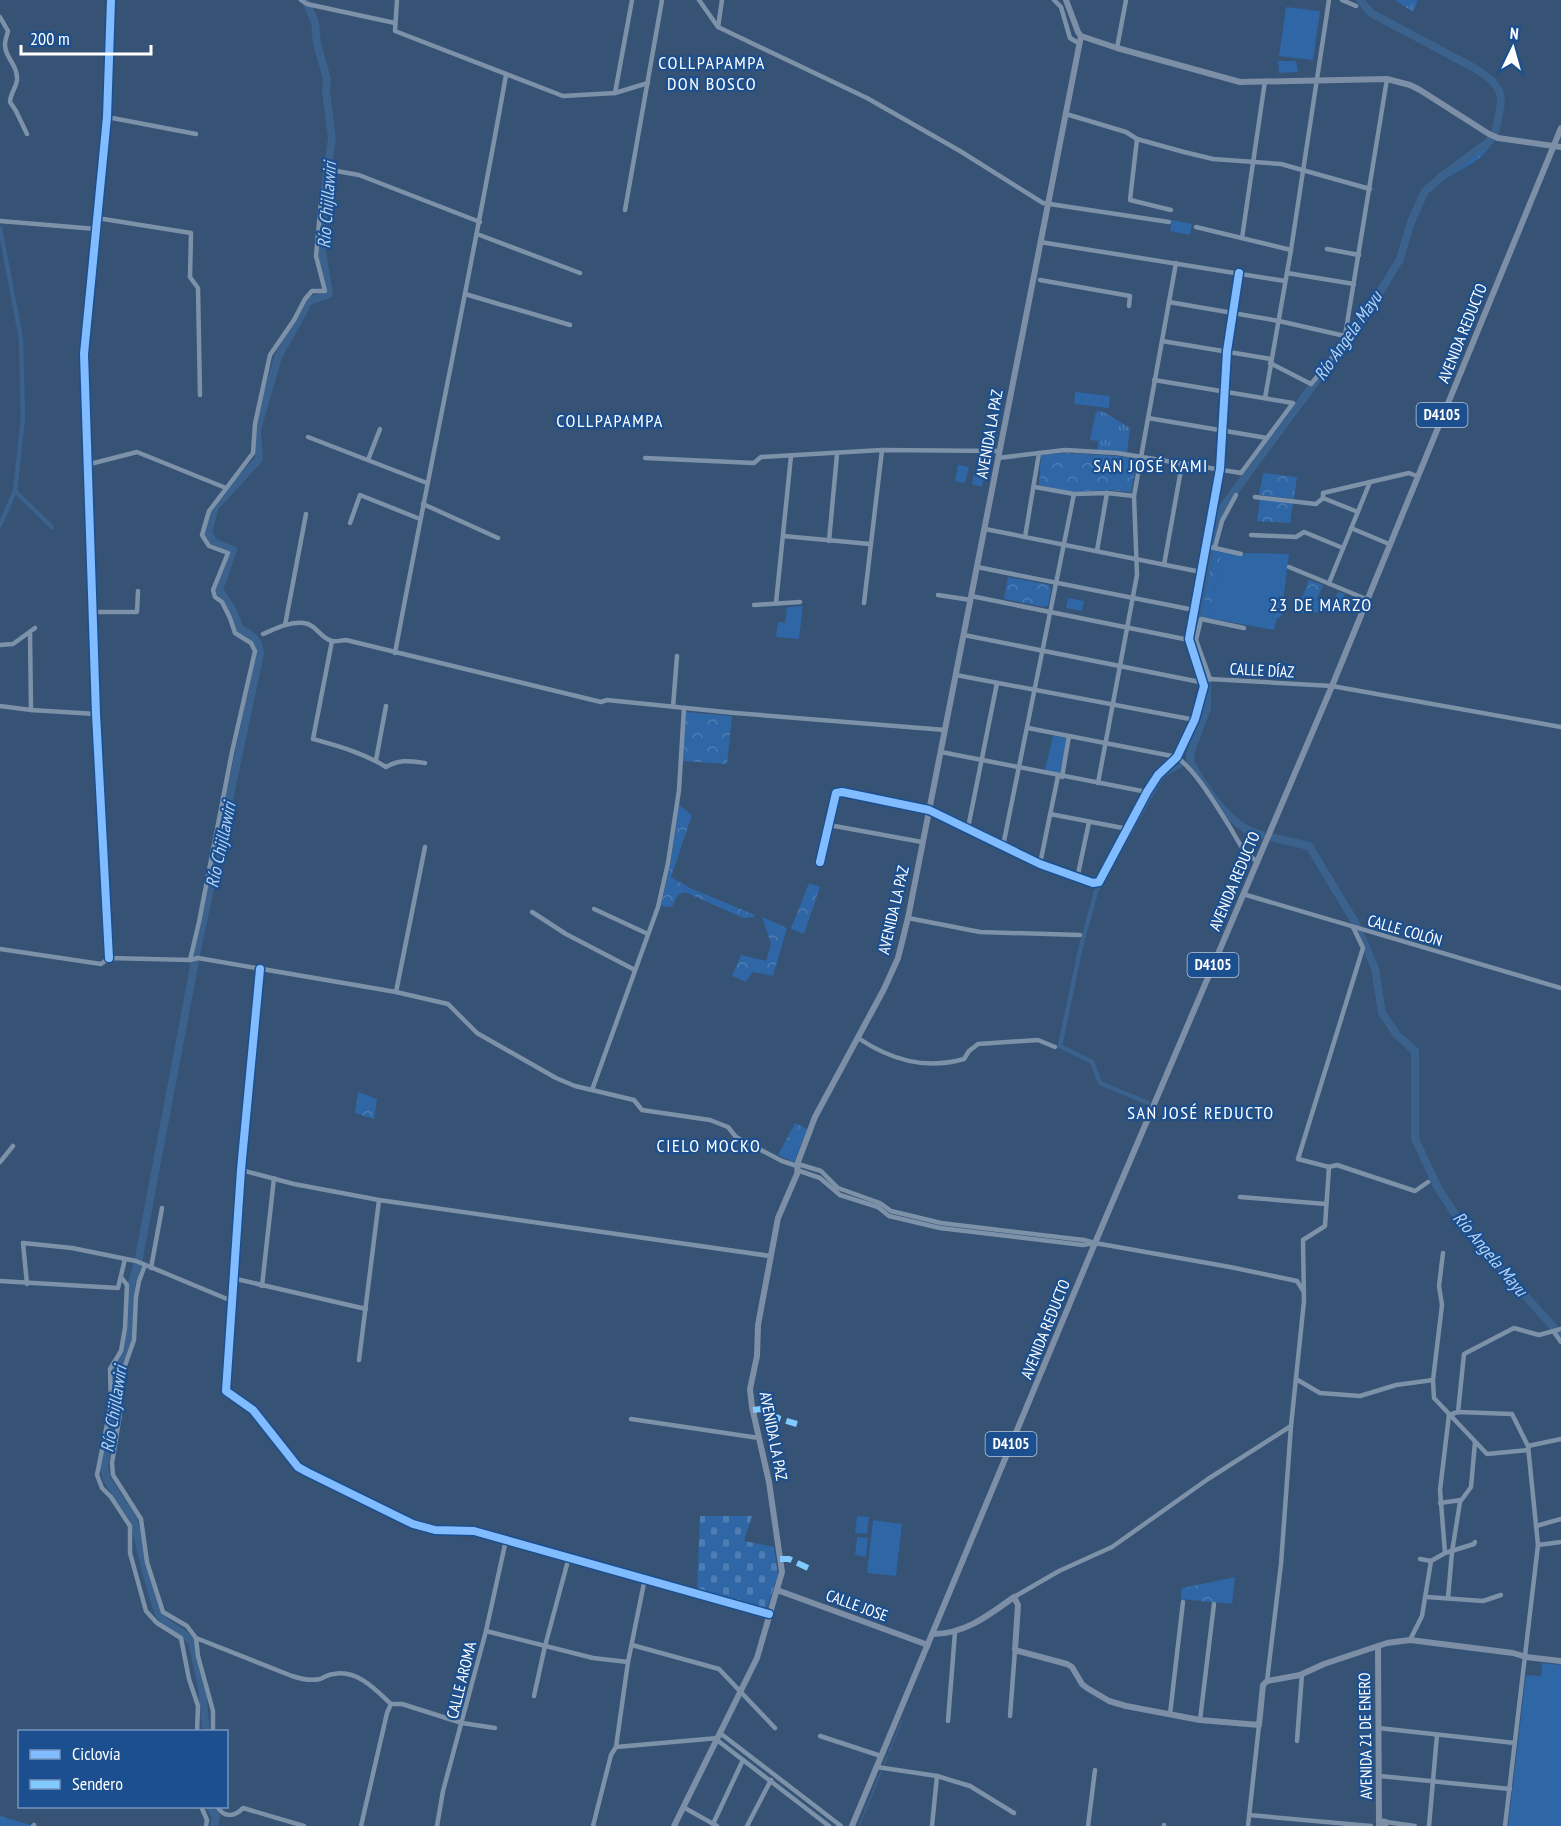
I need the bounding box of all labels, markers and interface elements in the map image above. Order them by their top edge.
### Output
scale bar [21,18,152,56]
north arrow [1483,18,1543,78]
text: N [1509,23,1519,43]
text: 200 m [30,27,70,50]
district label: COLLPAPAMPA DON BOSCO [658,51,766,95]
water label: Río Chijllawiri [312,159,341,249]
street label: AVENIDA REDUCTO [1433,280,1491,386]
water label: Río Angela Mayu [1308,286,1387,385]
street label: AVENIDA LA PAZ [971,388,1007,480]
road number: D4105 [1416,403,1468,427]
district label: COLLPAPAMPA [556,409,664,432]
district label: SAN JOSÉ KAMI [1093,454,1209,477]
district label: 23 DE MARZO [1269,593,1373,616]
street label: CALLE DÍAZ [1229,658,1295,682]
water label: Río Chijllawiri [200,798,241,890]
street label: AVENIDA REDUCTO [1204,828,1264,934]
street label: AVENIDA LA PAZ [873,864,913,956]
street label: CALLE COLÓN [1365,910,1445,950]
road number: D4105 [1188,953,1238,977]
district label: SAN JOSÉ REDUCTO [1127,1101,1275,1124]
district label: CIELO MOCKO [657,1134,761,1157]
water label: Río Angela Mayu [1448,1207,1533,1302]
street label: AVENIDA REDUCTO [1016,1276,1074,1382]
water label: Río Chijllawiri [95,1362,132,1454]
street label: AVENIDA LA PAZ [756,1390,792,1482]
road number: D4105 [986,1432,1036,1456]
street label: CALLE JOSE [823,1585,891,1625]
street label: CALLE AROMA [442,1639,480,1721]
street label: AVENIDA 21 DE ENERO [1354,1672,1376,1800]
legend [18,1730,228,1808]
text: Ciclovía [72,1742,120,1765]
text: Sendero [72,1772,123,1795]

